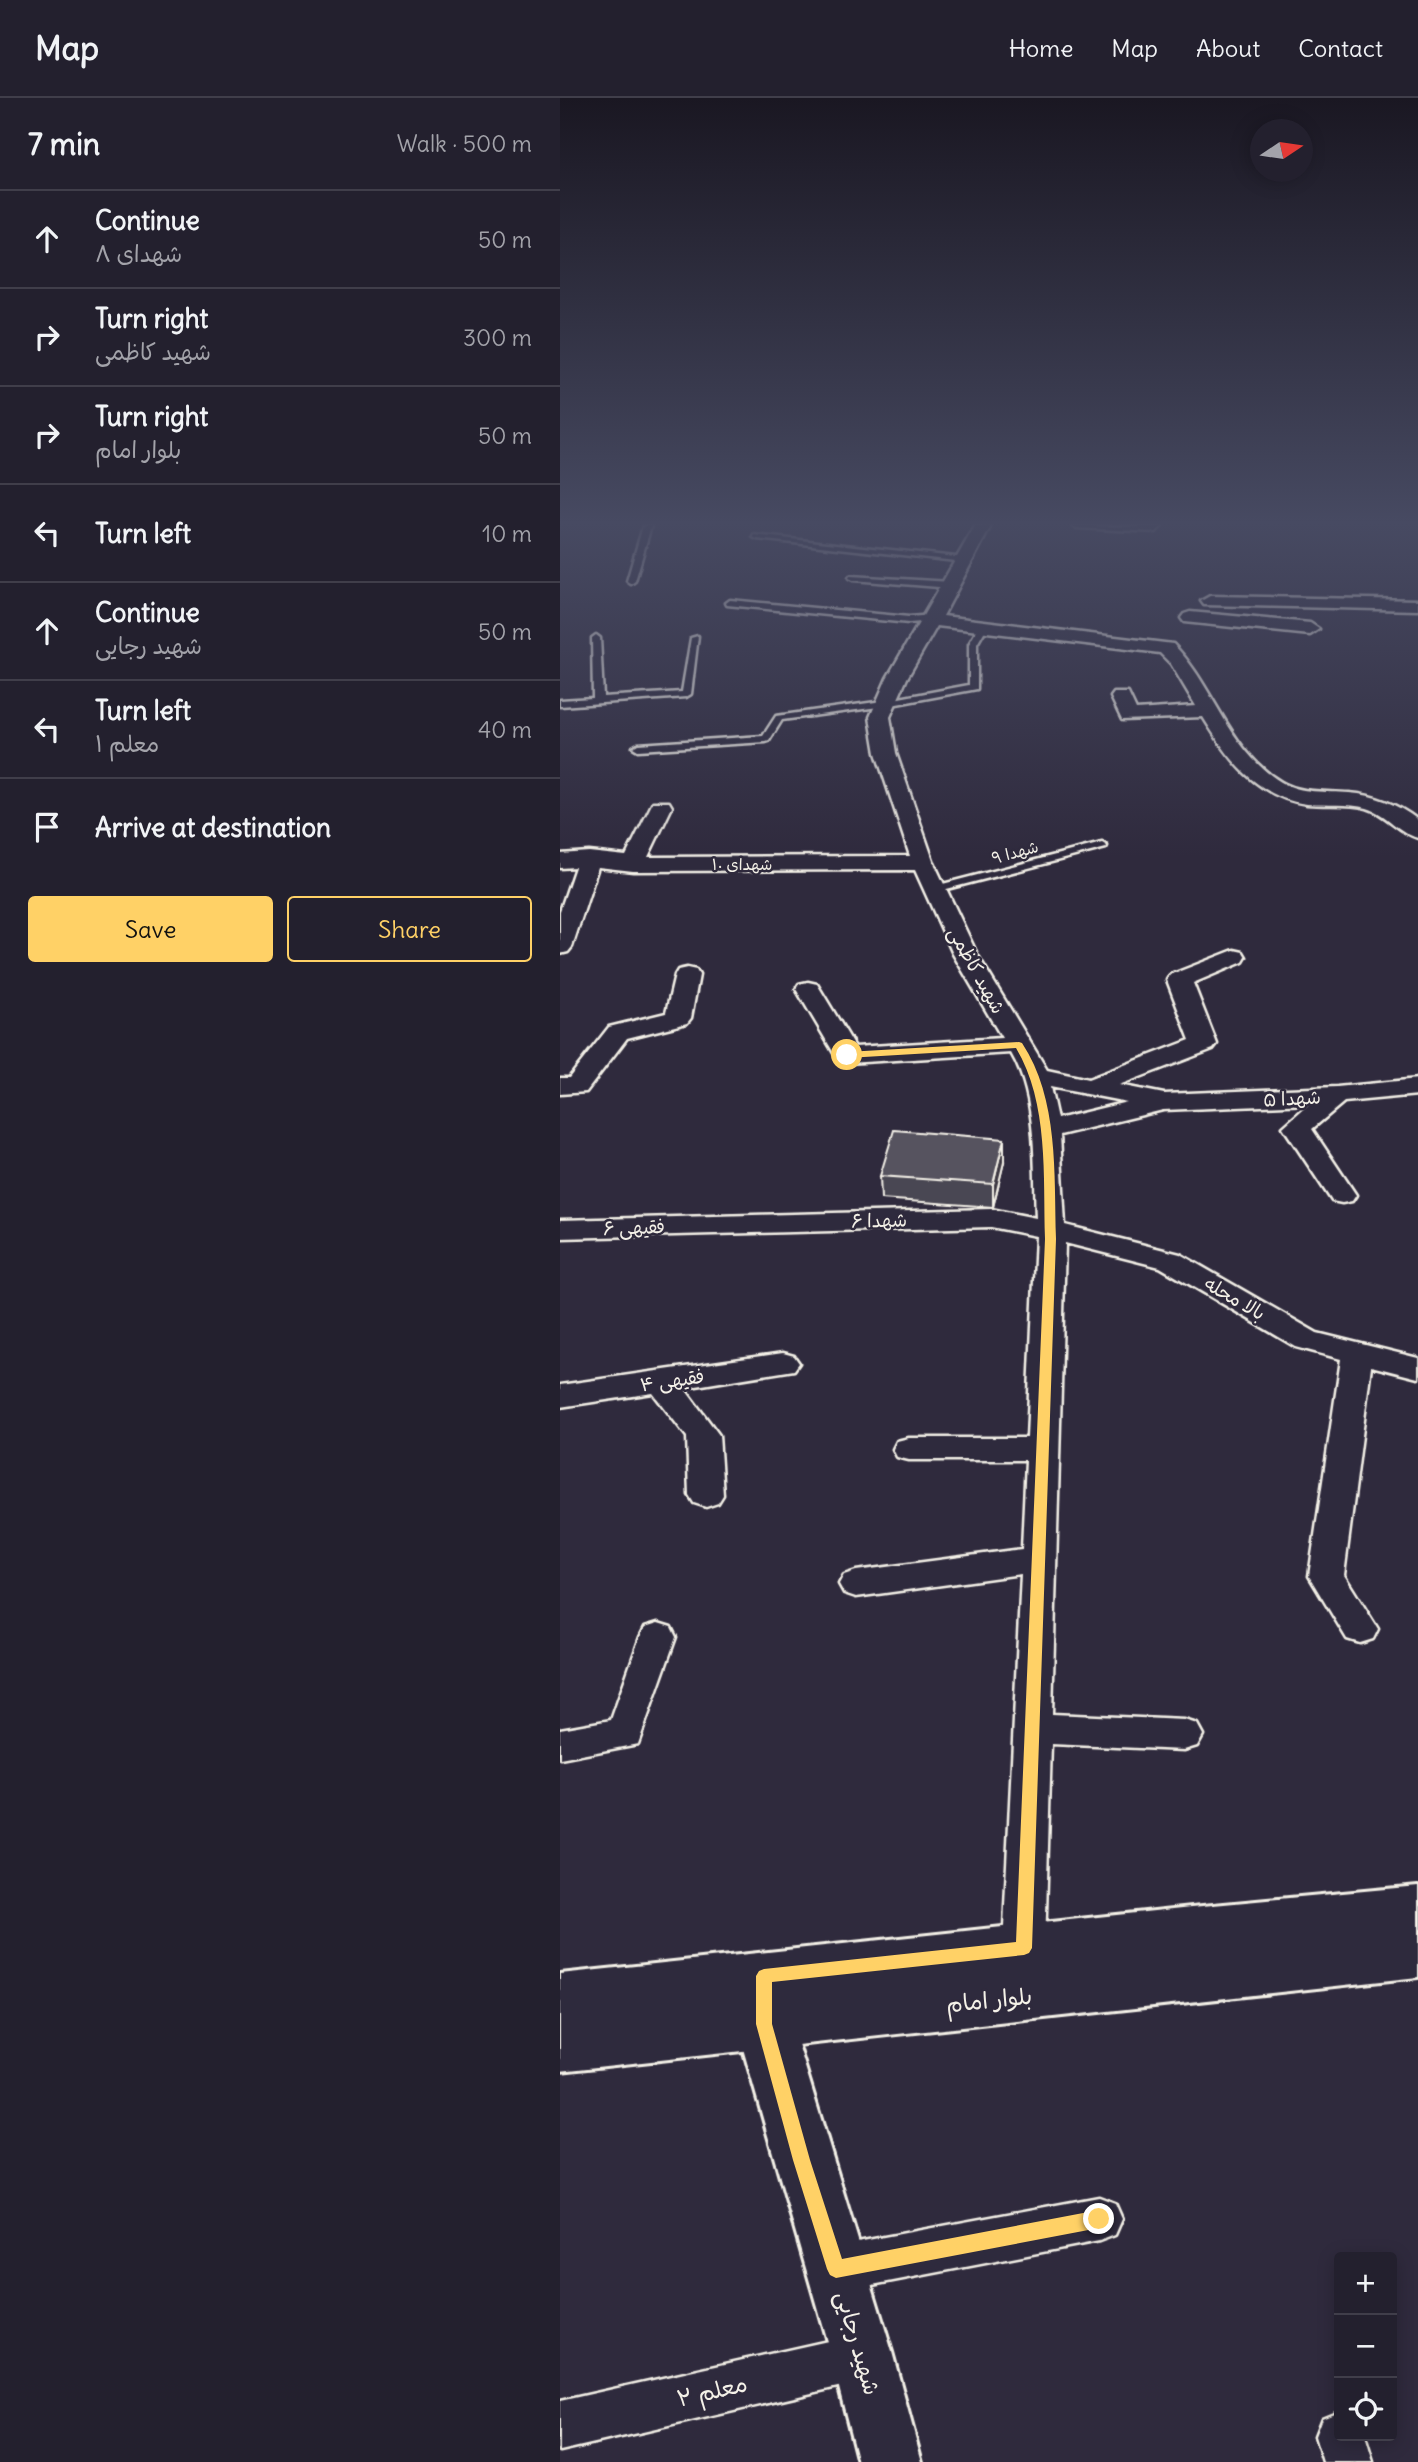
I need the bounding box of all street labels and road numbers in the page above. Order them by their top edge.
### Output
street label: شهدا ۹ [989,836,1041,868]
street label: شهدای ۱۰ [712,854,772,874]
street label: شهید کاظمی [942,922,1011,1018]
street label: شهدا ۵ [1263,1085,1321,1111]
street label: شهدا ۶ [851,1208,907,1232]
street label: فقیهی ۶ [603,1214,665,1241]
street label: بالا محله [1200,1271,1270,1325]
street label: فقیهی ۴ [638,1364,706,1397]
street label: بلوار امام [944,1981,1034,2022]
street label: شهید رجایی [829,2287,887,2399]
street label: معلم ۲ [674,2368,751,2417]

